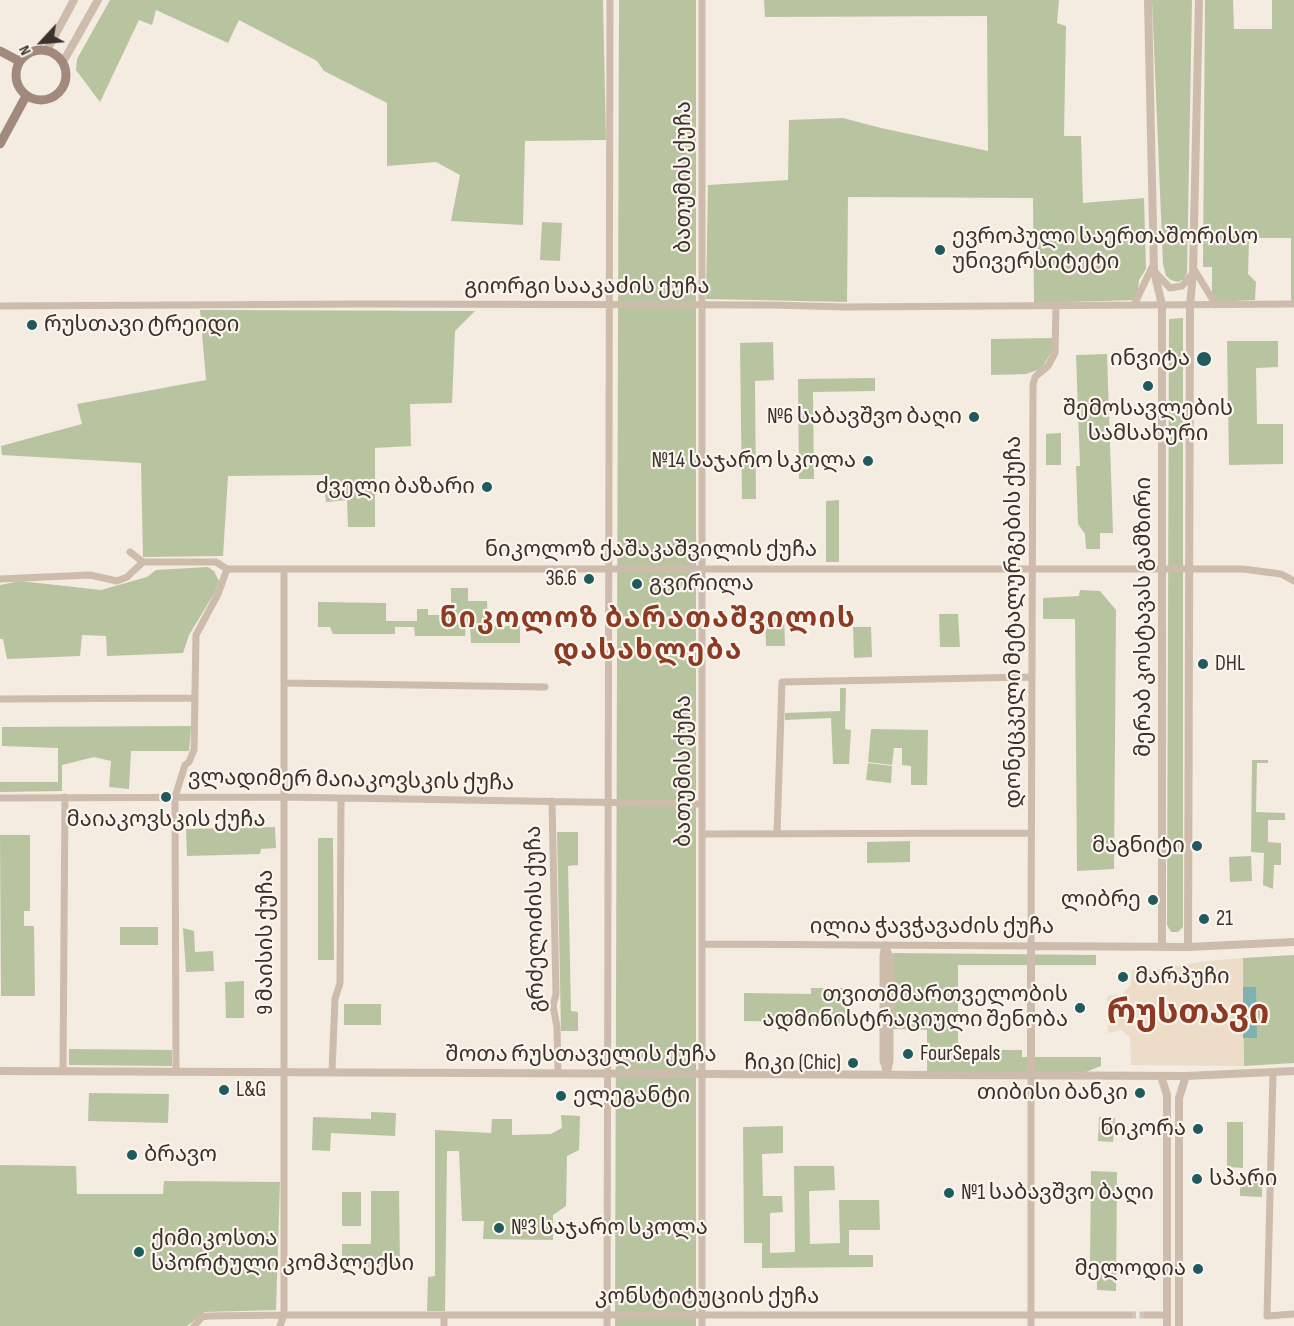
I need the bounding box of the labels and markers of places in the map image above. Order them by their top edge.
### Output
place label: ევროპული საერთაშორისო უნივერსიტეტი [952,224,1258,276]
marker: ევროპული საერთაშორისო უნივერსიტეტი [933,243,947,257]
place label: რუსთავი ტრეიდი [44,312,239,338]
marker: რუსთავი ტრეიდი [25,318,39,332]
place label: ინვიტა [1110,346,1190,372]
marker: ინვიტა [1195,350,1213,368]
marker: შემოსავლების სამსახური [1141,379,1155,393]
place label: შემოსავლების სამსახური [1063,396,1233,448]
place label: №6 საბავშვო ბაღი [767,404,962,430]
marker: №6 საბავშვო ბაღი [967,410,981,424]
place label: №14 საჯარო სკოლა [651,448,856,474]
marker: №14 საჯარო სკოლა [861,454,875,468]
place label: ძველი ბაზარი [315,474,475,500]
marker: ძველი ბაზარი [480,480,494,494]
place label: 36.6 [545,566,577,592]
place label: გვირილა [649,571,754,597]
marker: 36.6 [582,572,596,586]
marker: გვირილა [630,577,644,591]
place label: DHL [1215,651,1245,677]
marker: DHL [1196,657,1210,671]
marker: მაიაკოვსკის ქუჩა [159,790,173,804]
place label: მაიაკოვსკის ქუჩა [67,807,265,833]
place label: მაგნიტი [1092,833,1185,859]
marker: მაგნიტი [1190,839,1204,853]
place label: ლიბრე [1061,887,1141,913]
marker: ლიბრე [1146,893,1160,907]
place label: 21 [1216,906,1233,932]
marker: 21 [1197,912,1211,926]
place label: მარპუჩი [1135,964,1230,990]
marker: მარპუჩი [1116,970,1130,984]
place label: თვითმმართველობის ადმინისტრაციული შენობა [762,982,1068,1034]
marker: თვითმმართველობის ადმინისტრაციული შენობა [1073,1001,1087,1015]
place label: FourSepals [920,1041,1000,1067]
marker: FourSepals [901,1047,915,1061]
place label: ჩიკი (Chic) [744,1050,841,1076]
marker: ჩიკი (Chic) [846,1056,860,1070]
place label: L&G [236,1077,266,1103]
place label: თიბისი ბანკი [977,1080,1128,1106]
marker: L&G [217,1083,231,1097]
place label: ელეგანტი [573,1083,690,1109]
marker: თიბისი ბანკი [1133,1086,1147,1100]
marker: ელეგანტი [554,1089,568,1103]
place label: ნიკორა [1100,1116,1186,1142]
marker: ნიკორა [1191,1122,1205,1136]
place label: ბრავო [144,1142,217,1168]
marker: ბრავო [125,1148,139,1162]
place label: სპარი [1209,1166,1277,1192]
marker: სპარი [1190,1172,1204,1186]
place label: №1 საბავშვო ბაღი [961,1180,1154,1206]
marker: №1 საბავშვო ბაღი [942,1186,956,1200]
place label: №3 საჯარო სკოლა [511,1215,708,1241]
marker: №3 საჯარო სკოლა [492,1221,506,1235]
place label: ქიმიკოსთა სპორტული კომპლექსი [151,1226,414,1278]
marker: ქიმიკოსთა სპორტული კომპლექსი [132,1245,146,1259]
place label: მელოდია [1074,1256,1186,1282]
marker: მელოდია [1191,1262,1205,1276]

